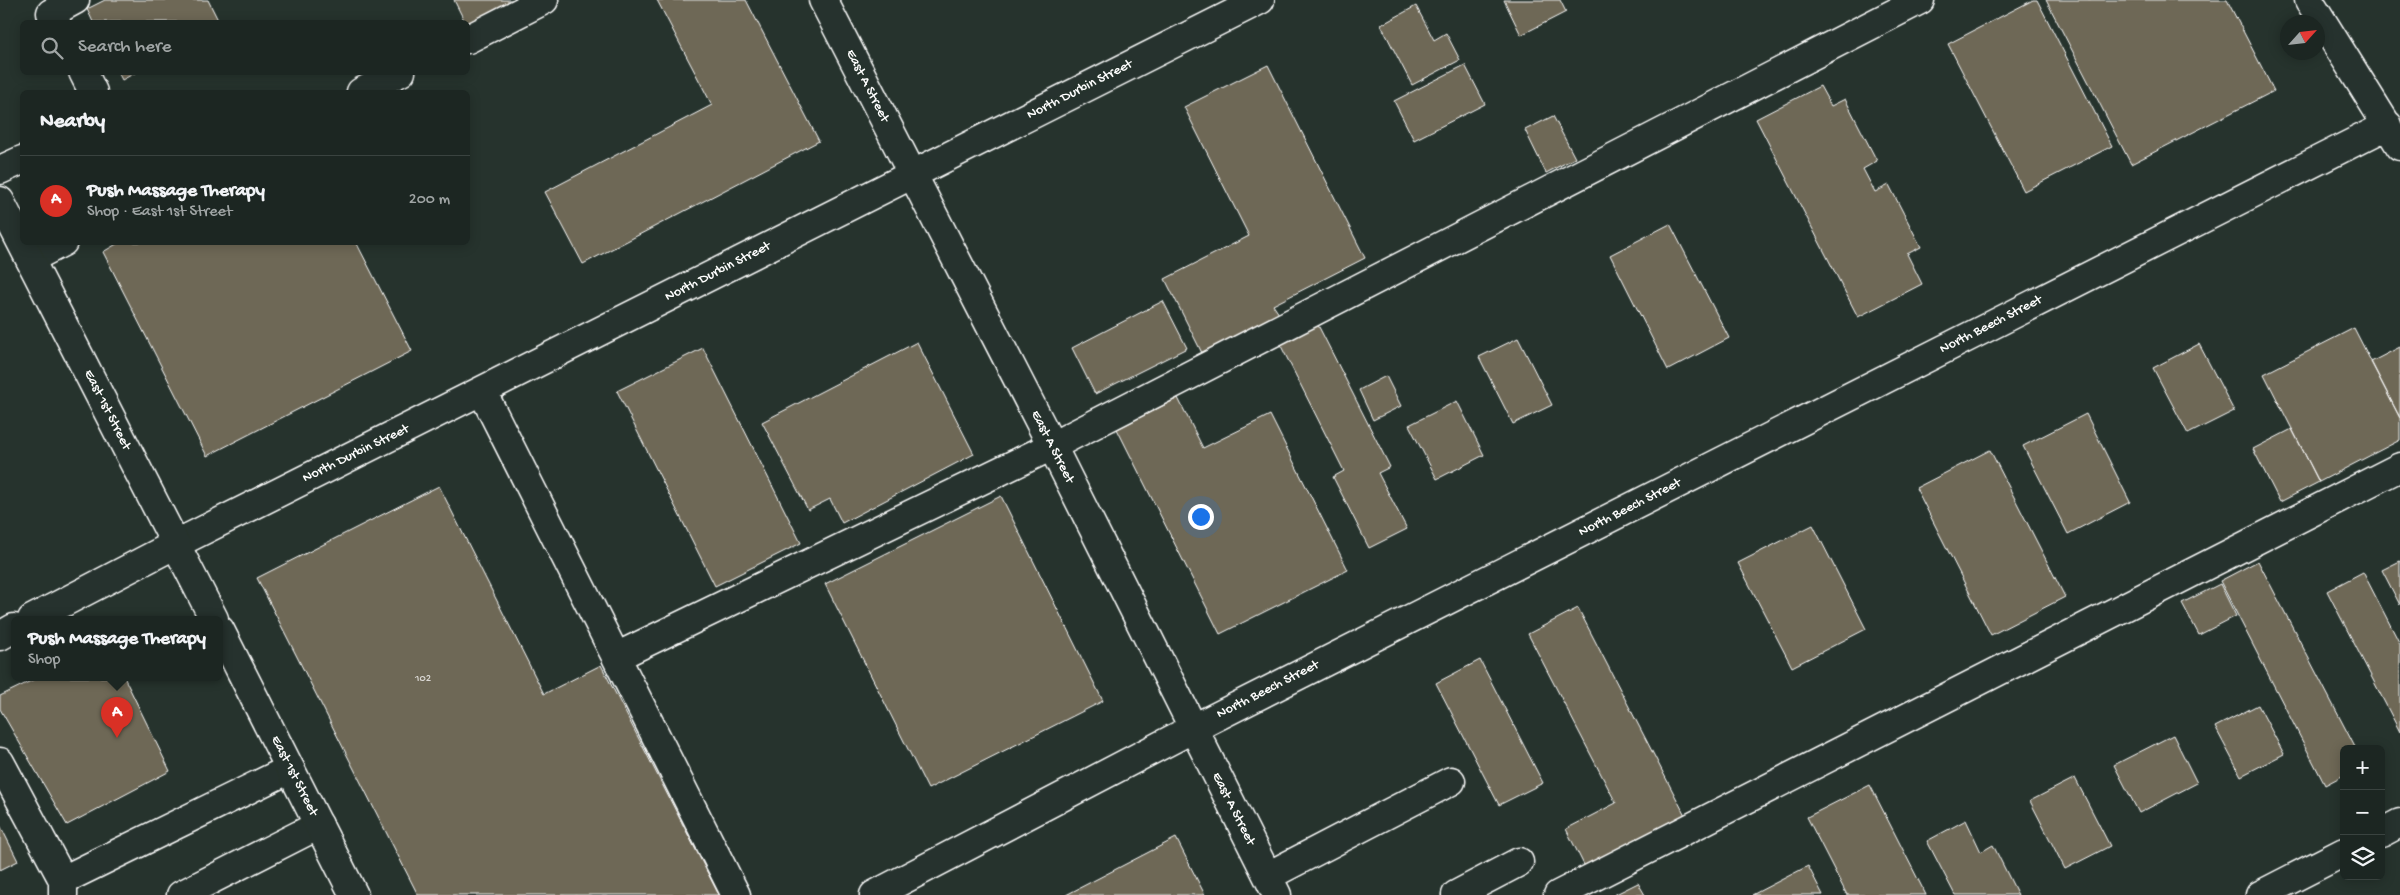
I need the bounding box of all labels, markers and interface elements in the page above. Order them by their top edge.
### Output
north arrow [2280,15,2325,60]
search box [20,20,470,75]
icon: search [38,34,66,62]
text: Search here [78,36,172,59]
street label: East A Street [841,47,893,126]
street label: North Durbin Street [1024,55,1137,124]
text: Nearby [40,110,105,135]
text: Push Massage Therapy [87,180,265,203]
text: A [51,191,61,210]
text: 200 m [409,191,450,210]
text: Shop · East 1st Street [87,203,232,222]
street label: North Durbin Street [662,237,775,306]
street label: North Beech Street [1937,291,2046,358]
street label: East 1st Street [79,367,135,454]
street label: East A Street [1026,408,1078,487]
street label: North Durbin Street [300,420,413,487]
street label: North Beech Street [1576,474,1685,541]
your location [1188,504,1214,530]
popup [11,616,223,681]
text: Push Massage Therapy [28,628,206,651]
text: Shop [28,651,60,670]
street label: North Beech Street [1214,656,1323,723]
house number: 102 [414,673,432,685]
pin: A [101,697,133,738]
street label: East 1st Street [266,733,322,820]
map controls [2340,745,2385,880]
button: + [2340,745,2385,790]
street label: East A Street [1207,770,1259,849]
button: − [2340,790,2385,835]
button: layers [2340,835,2385,880]

